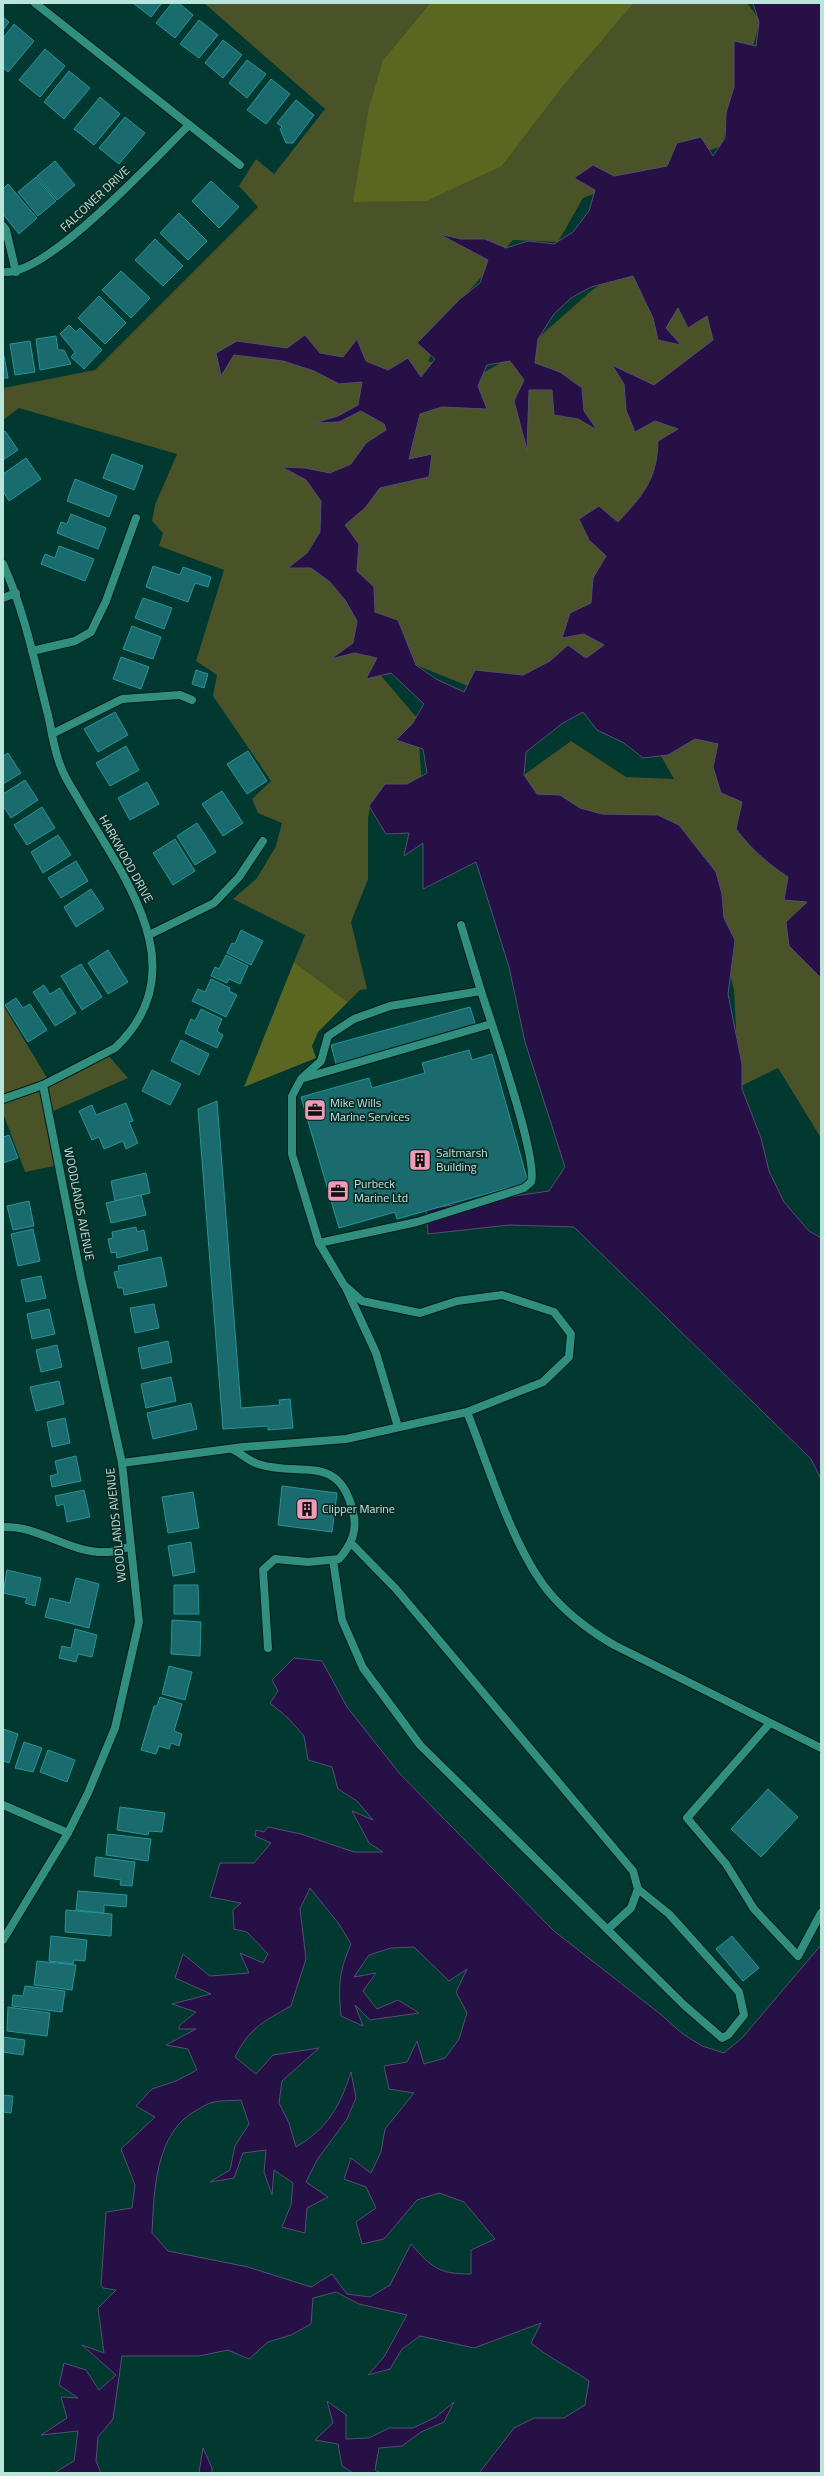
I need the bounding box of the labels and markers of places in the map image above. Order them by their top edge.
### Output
place label: Mike Wills Marine Services [330,1093,410,1126]
office icon: Mike Wills Marine Services [302,1097,328,1123]
place label: Saltmarsh Building [436,1143,488,1176]
building icon: Saltmarsh Building [407,1147,433,1173]
place label: Purbeck Marine Ltd [354,1174,408,1207]
office icon: Purbeck Marine Ltd [325,1178,351,1204]
building icon: Clipper Marine [294,1496,320,1522]
place label: Clipper Marine [322,1499,395,1518]

